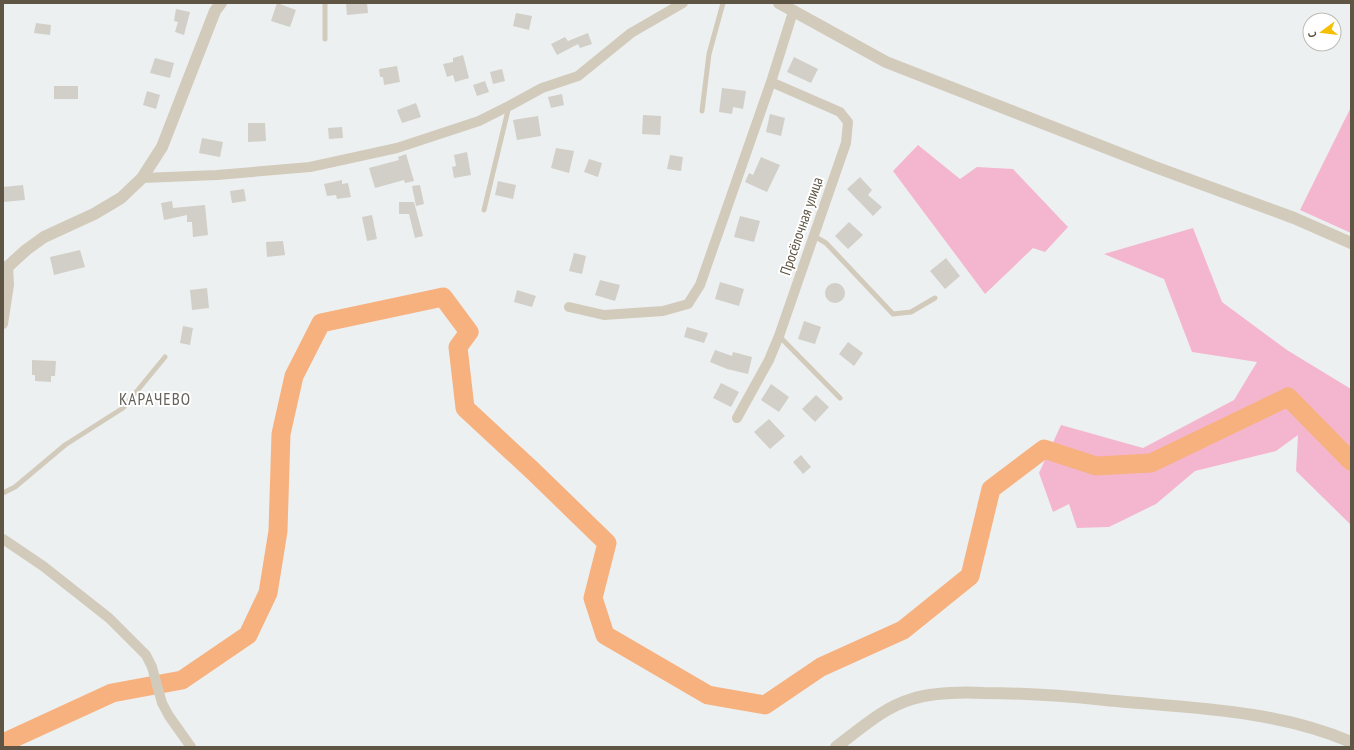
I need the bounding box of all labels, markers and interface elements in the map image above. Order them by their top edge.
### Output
north arrow [1302,12,1342,52]
text: С [1305,30,1320,39]
street label: Просёлочная улица [775,174,827,278]
district label: КАРАЧЕВО [119,388,191,410]

